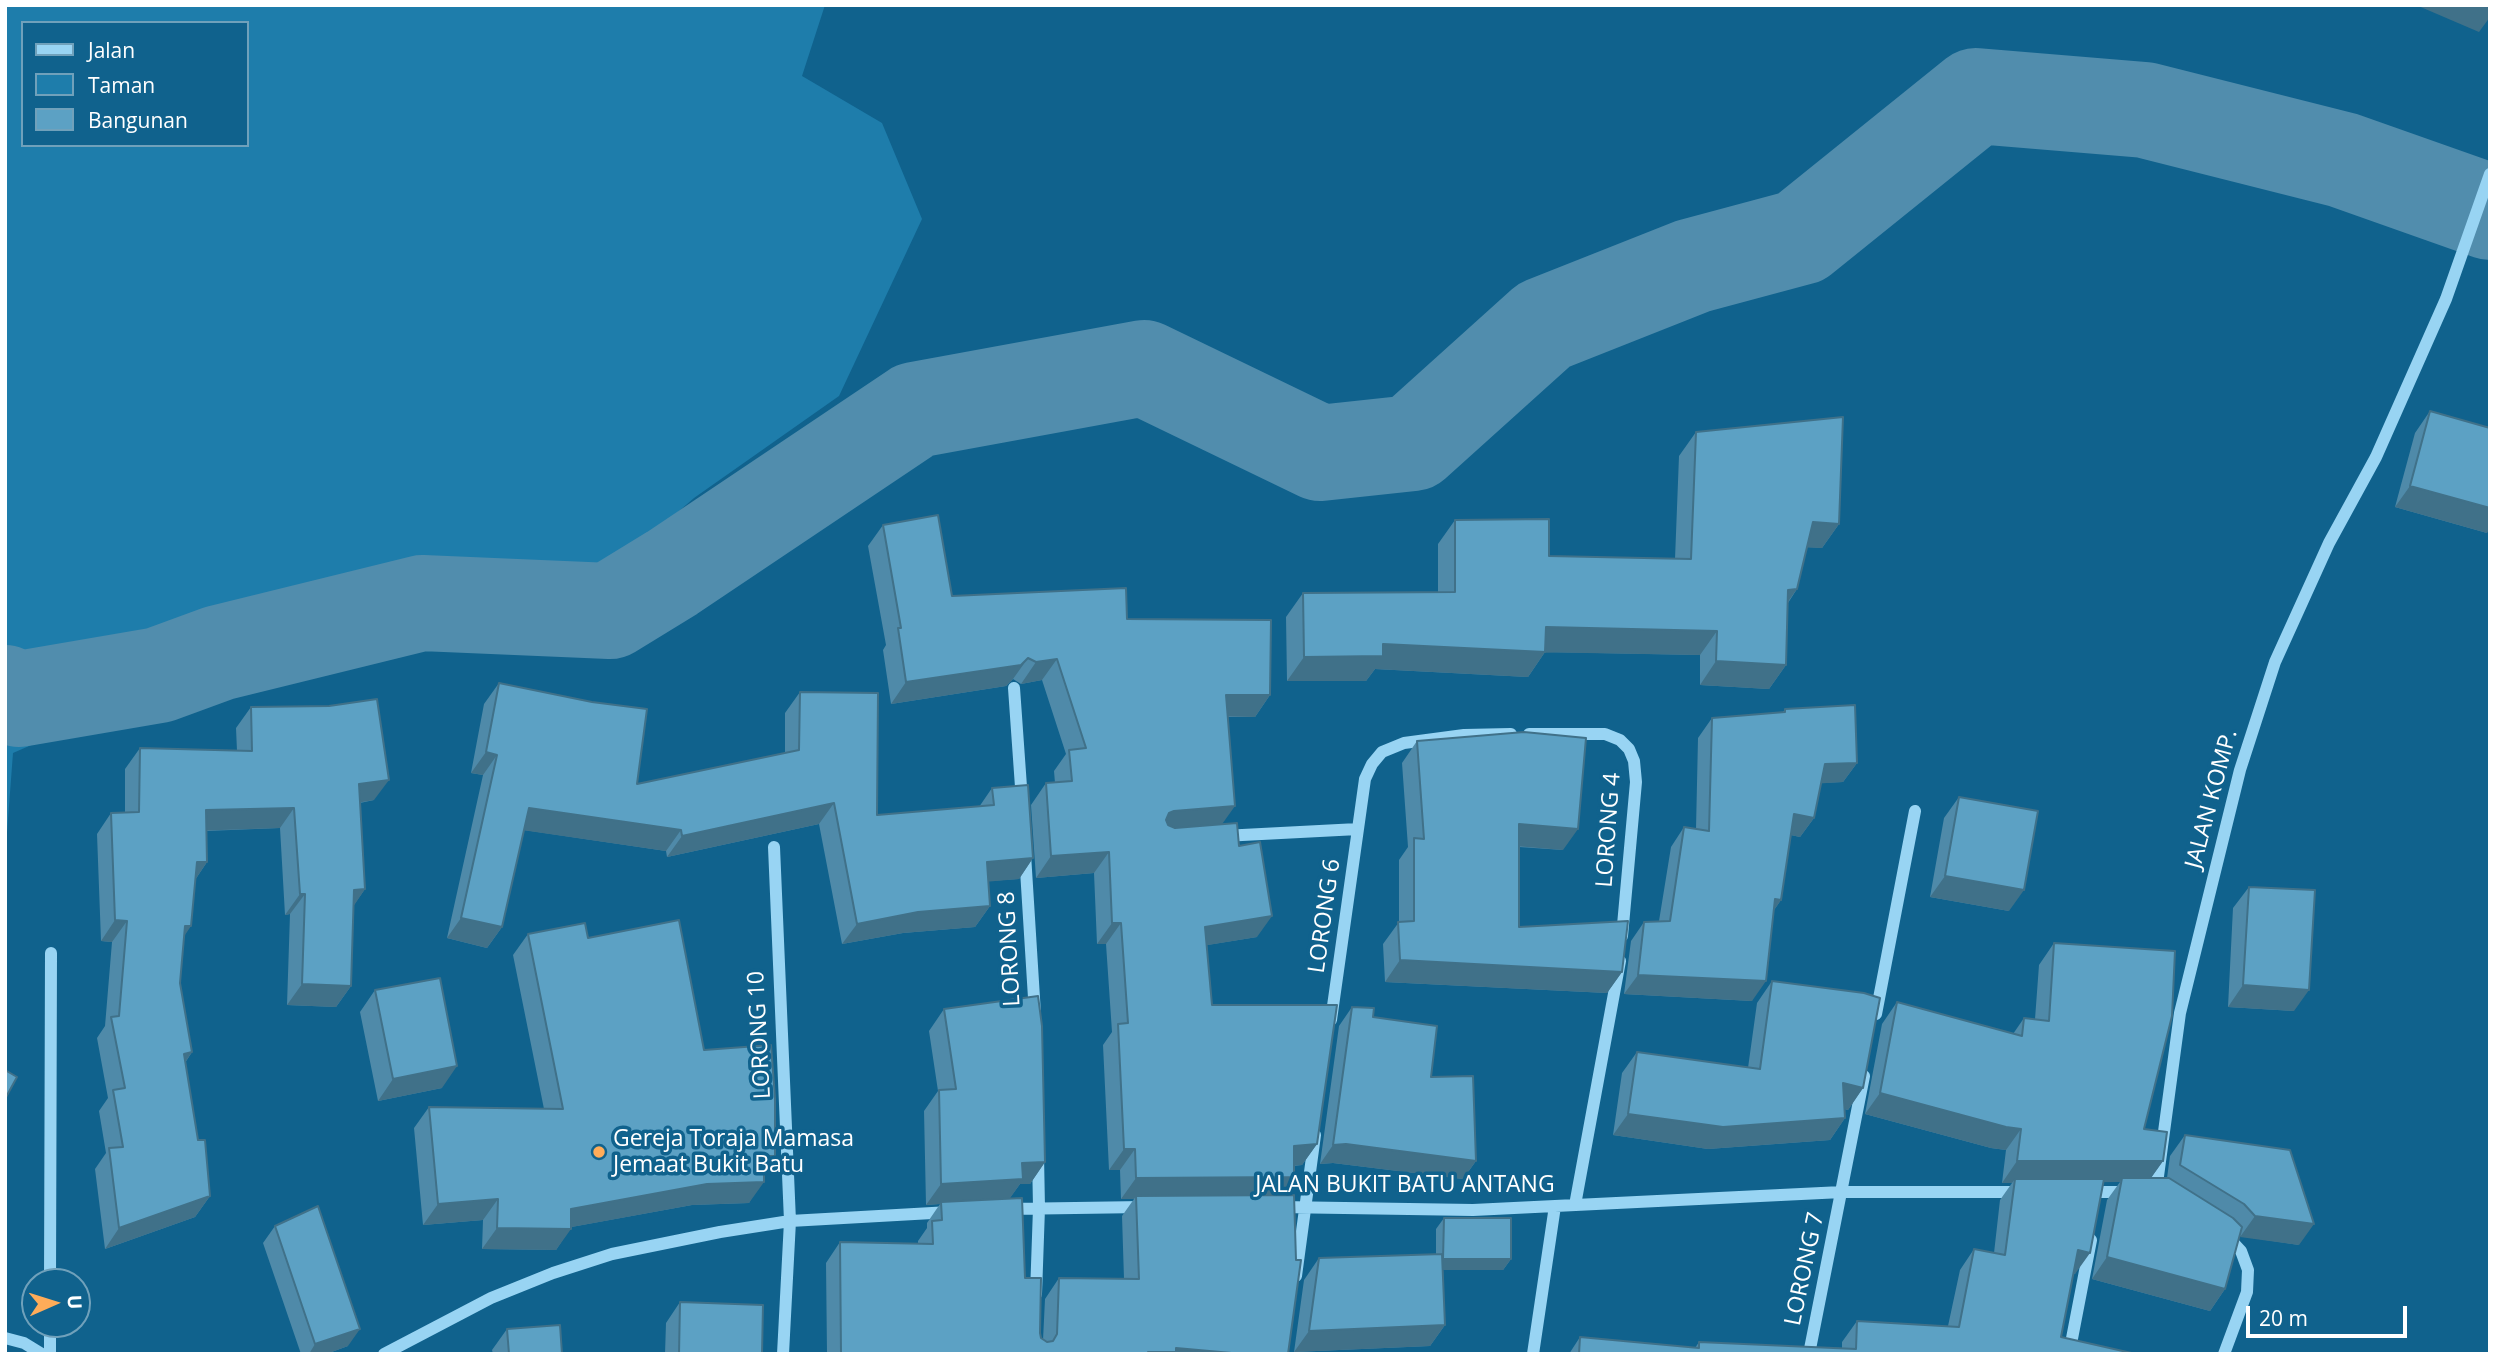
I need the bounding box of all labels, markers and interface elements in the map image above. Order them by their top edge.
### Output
legend [21,21,248,147]
text: Jalan [88,36,135,64]
text: Taman [88,71,155,99]
text: Bangunan [88,106,188,134]
street label: JALAN KOMP. [2180,726,2244,872]
street label: LORONG 4 [1591,772,1627,888]
street label: LORONG 6 [1303,857,1347,975]
street label: LORONG 8 [993,891,1027,1007]
street label: LORONG 10 [743,970,777,1100]
place label: Gereja Toraja Mamasa Jemaat Bukit Batu [613,1125,854,1179]
marker: Gereja Toraja Mamasa Jemaat Bukit Batu [591,1144,607,1160]
street label: JALAN BUKIT BATU ANTANG [1255,1171,1555,1199]
street label: LORONG 7 [1780,1210,1830,1328]
north arrow [21,1268,91,1338]
scale bar [2250,1292,2411,1336]
text: U [62,1294,88,1310]
text: 20 m [2259,1304,2308,1332]

